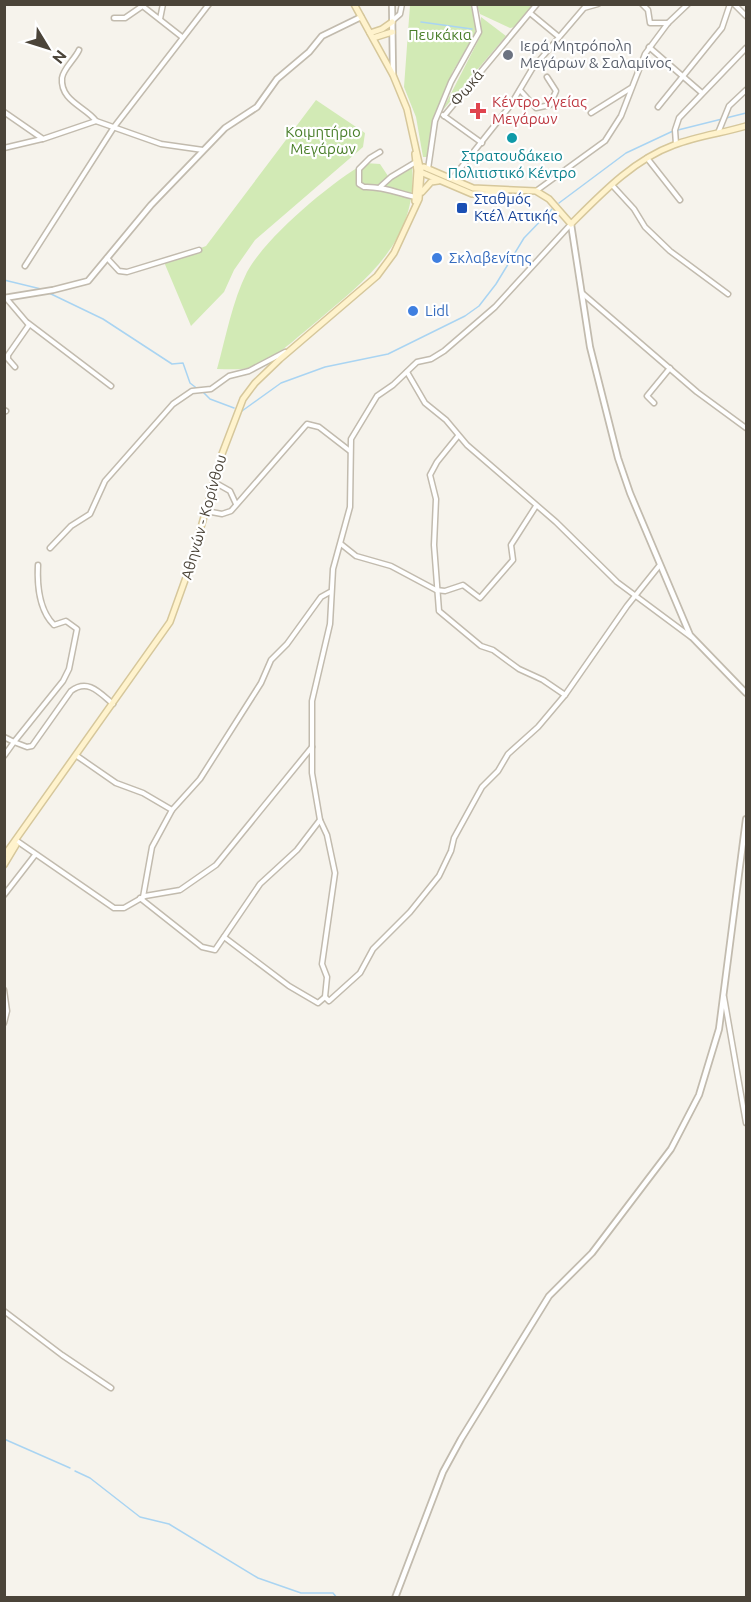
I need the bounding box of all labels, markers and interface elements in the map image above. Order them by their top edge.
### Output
north arrow [18,18,78,78]
park label: Πευκάκια [408,26,472,43]
place label: Ιερά Μητρόπολη Μεγάρων & Σαλαμίνος [520,37,672,71]
text: N [49,47,71,67]
marker: Ιερά Μητρόπολη Μεγάρων & Σαλαμίνος [501,48,515,62]
street label: Φωκά [447,66,487,109]
place label: Κέντρο Υγείας Μεγάρων [492,93,587,127]
marker: Κέντρο Υγείας Μεγάρων [469,102,487,120]
park label: Κοιμητήριο Μεγάρων [285,123,361,157]
marker: Στρατουδάκειο Πολιτιστικό Κέντρο [505,131,519,145]
place label: Στρατουδάκειο Πολιτιστικό Κέντρο [448,147,576,181]
place label: Σταθμός Κτέλ Αττικής [474,190,558,224]
marker: Σταθμός Κτέλ Αττικής [455,201,469,215]
place label: Σκλαβενίτης [449,249,532,266]
marker: Σκλαβενίτης [430,251,444,265]
place label: Lidl [425,302,449,319]
marker: Lidl [406,304,420,318]
street label: Αθηνών - Κορίνθου [178,452,229,581]

